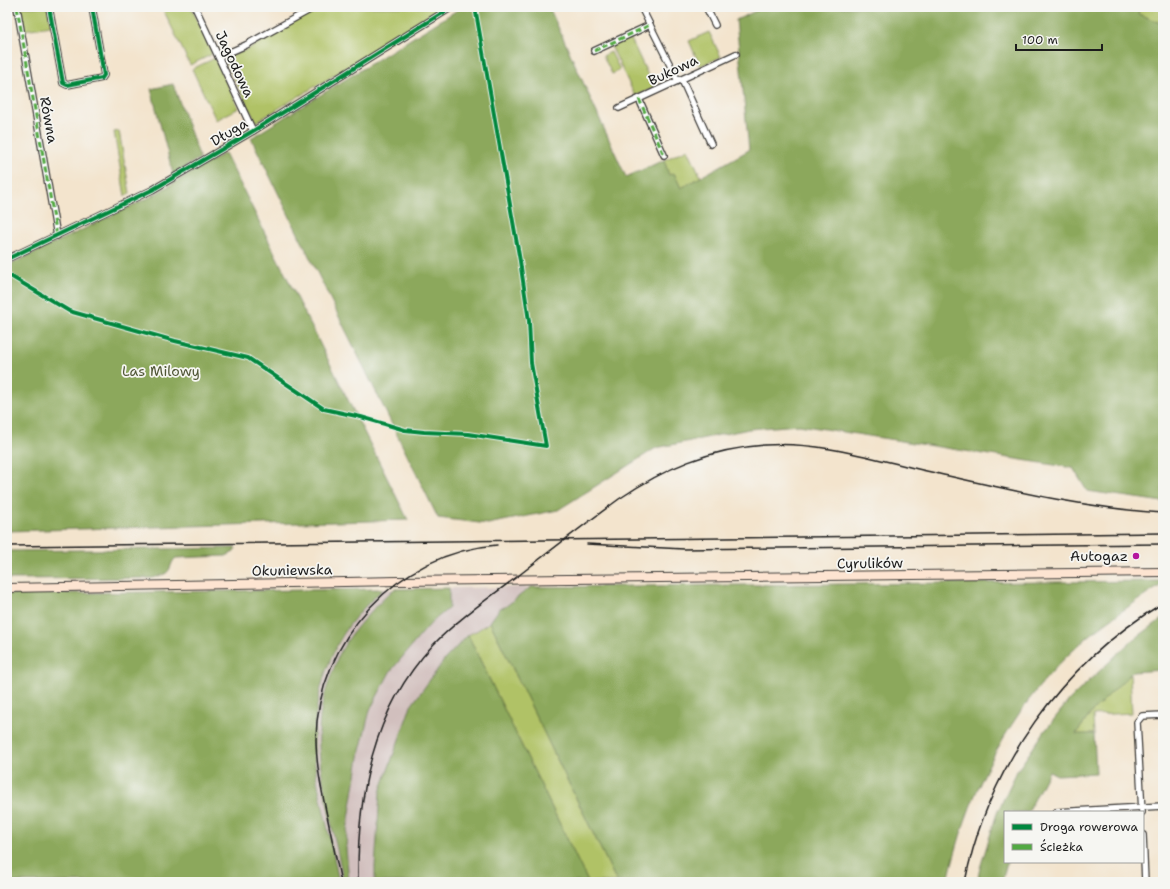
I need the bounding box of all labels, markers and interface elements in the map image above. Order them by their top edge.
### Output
scale bar [1016,26,1102,52]
street label: Jagodowa [212,28,258,100]
text: 100 m [1022,32,1058,48]
street label: Bukowa [645,51,701,89]
street label: Równa [36,95,62,145]
street label: Długa [207,114,251,150]
park label: Las Milowy [122,362,200,380]
place label: Autogaz [1070,547,1128,565]
marker: Autogaz [1131,551,1141,561]
street label: Cyrulików [837,553,903,573]
street label: Okuniewska [252,560,333,580]
legend [1004,811,1144,863]
text: Droga rowerowa [1040,819,1139,835]
text: Ścieżka [1040,839,1083,855]

